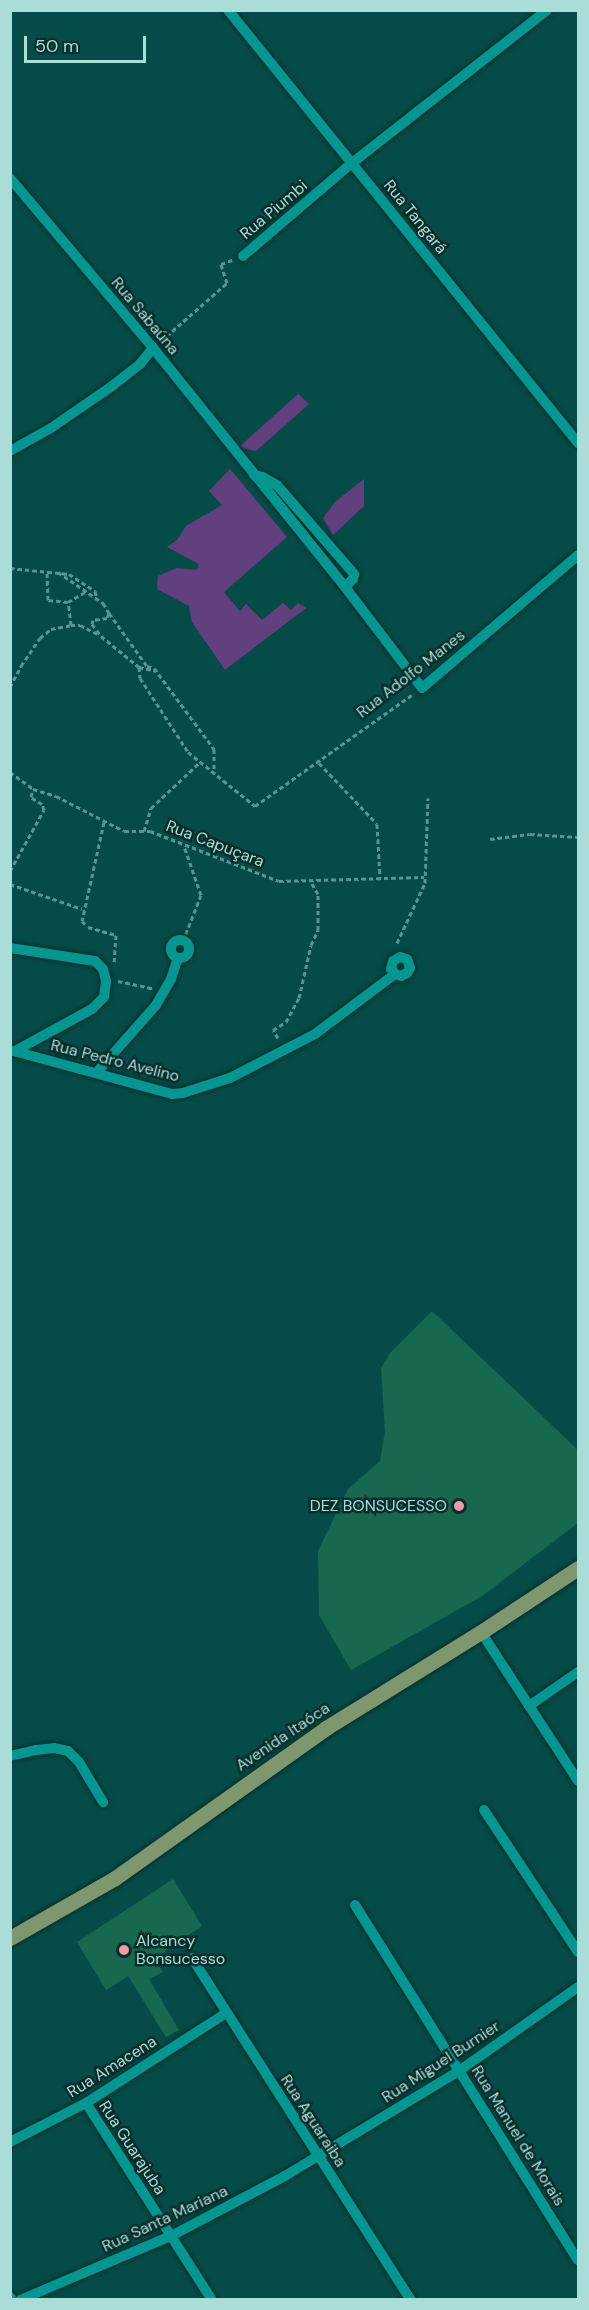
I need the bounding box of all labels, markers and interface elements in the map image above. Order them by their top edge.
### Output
scale bar [27,24,148,62]
text: 50 m [35,34,79,58]
street label: Rua Piumbi [236,176,312,244]
street label: Rua Tangará [379,176,451,258]
street label: Rua Sabaúna [107,273,183,359]
street label: Rua Adolfo Manes [353,626,469,722]
street label: Rua Capuçara [163,816,267,872]
street label: Rua Pedro Avelino [49,1036,181,1086]
place label: DEZ BONSUCESSO [310,1496,447,1516]
marker: DEZ BONSUCESSO [452,1499,466,1513]
street label: Avenida Itaóca [232,1699,334,1775]
place label: Alcancy Bonsucesso [136,1931,225,1969]
marker: Alcancy Bonsucesso [117,1943,131,1957]
street label: Rua Miguel Burnier [378,2017,504,2107]
street label: Rua Amacena [64,2032,160,2102]
street label: Rua Manuel de Morais [467,2062,569,2210]
street label: Rua Aguaraiba [276,2071,350,2171]
street label: Rua Guarajuba [95,2097,169,2199]
street label: Rua Santa Mariana [99,2181,231,2257]

